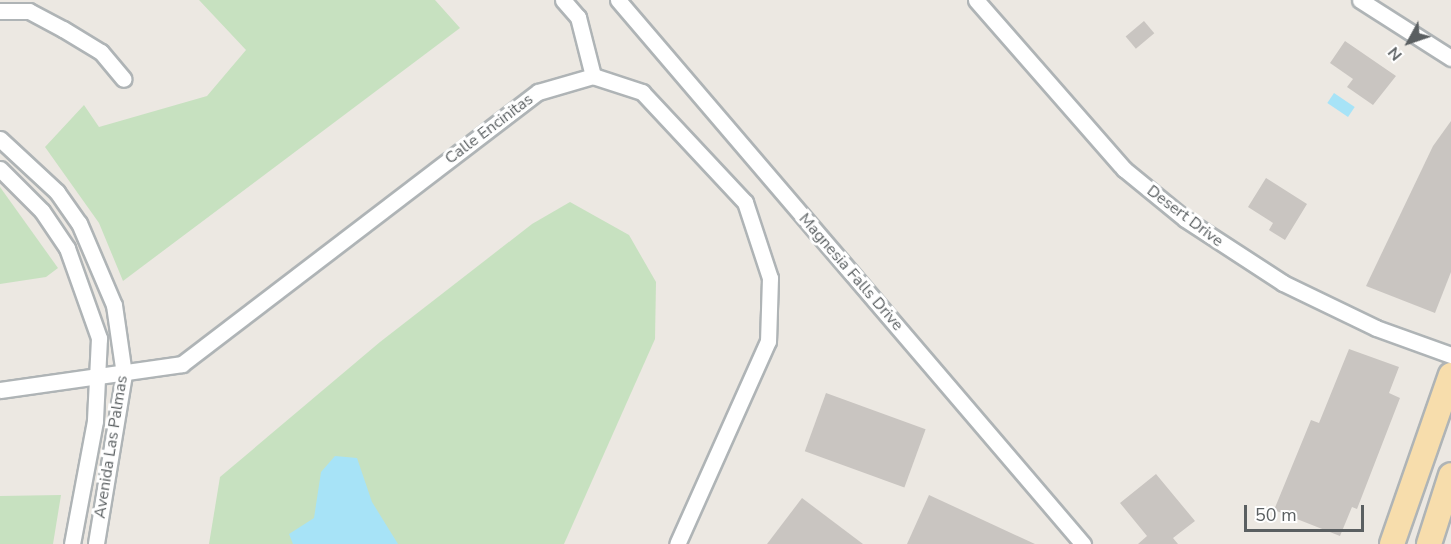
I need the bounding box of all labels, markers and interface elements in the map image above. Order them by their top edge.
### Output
north arrow [1379,12,1439,72]
text: N [1383,42,1407,65]
street label: Calle Encinitas [441,90,537,168]
street label: Desert Drive [1143,181,1227,251]
street label: Magnesia Falls Drive [795,209,907,335]
street label: Avenida Las Palmas [90,374,132,520]
scale bar [1247,493,1367,531]
text: 50 m [1255,503,1297,527]

